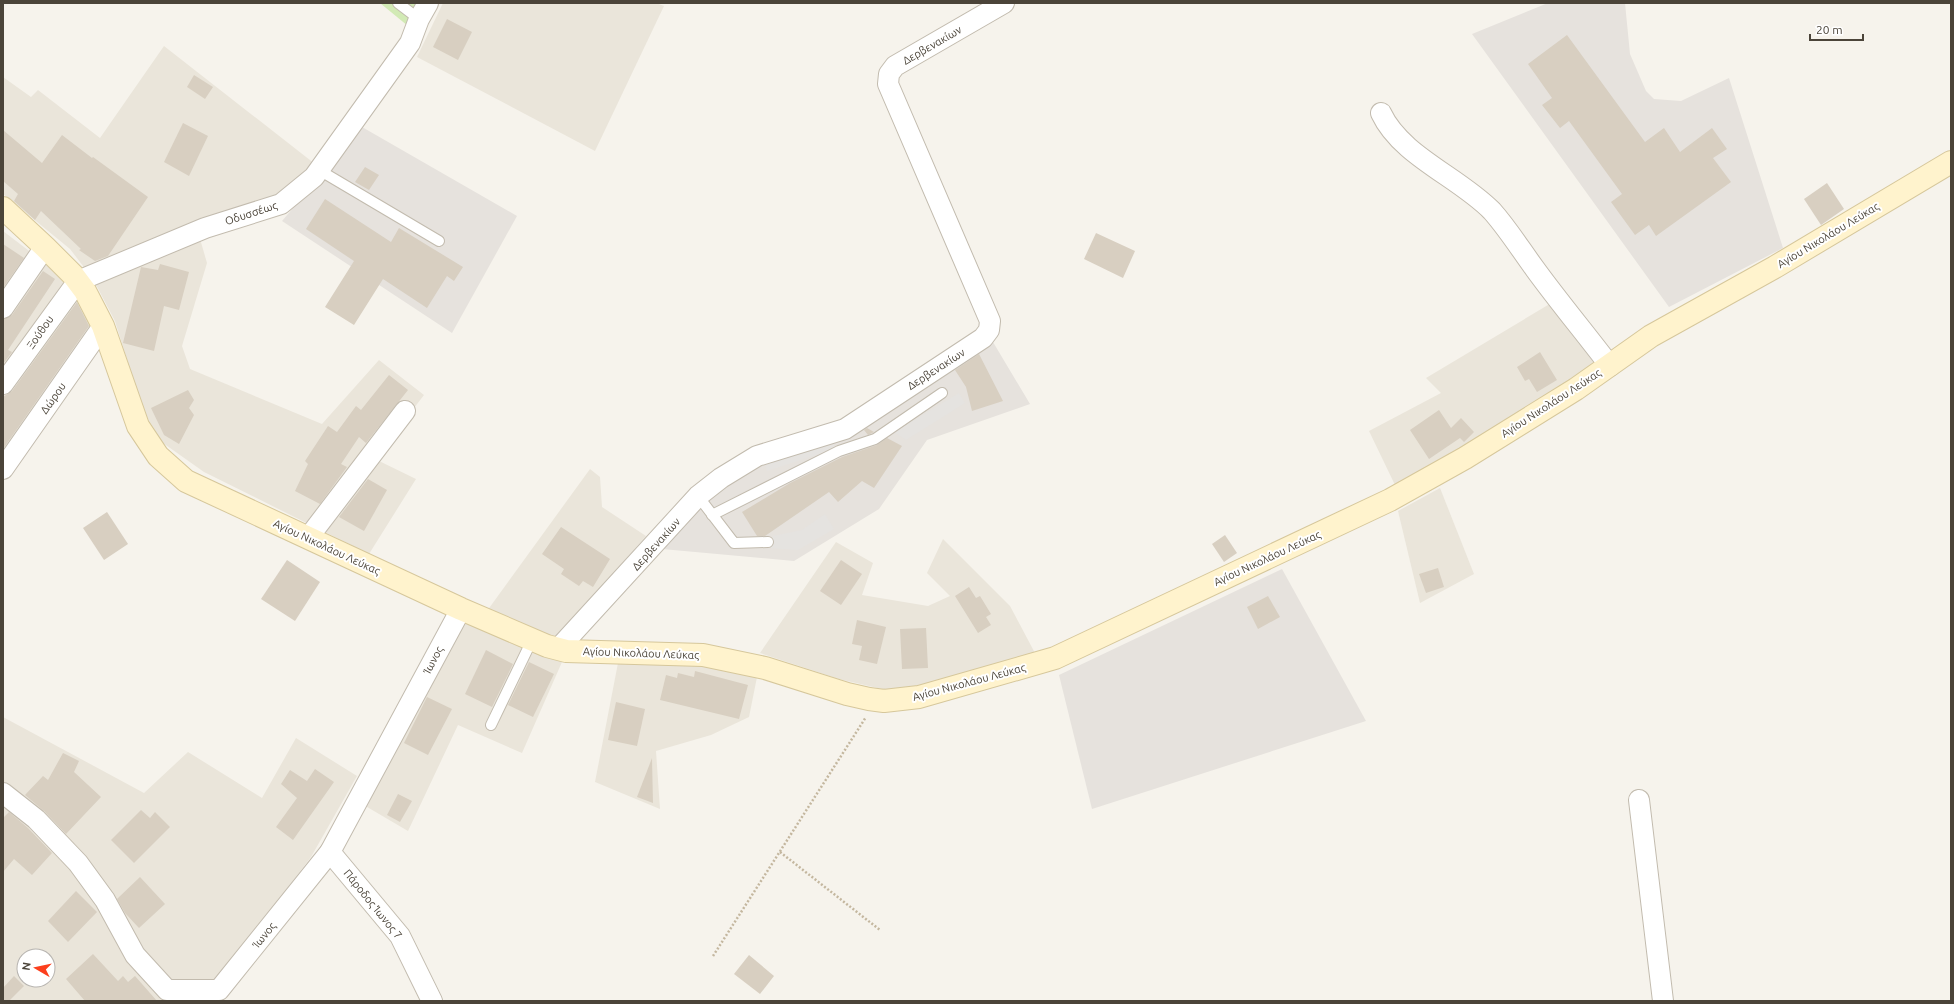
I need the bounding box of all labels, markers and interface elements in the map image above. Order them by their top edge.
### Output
scale bar [1810,16,1863,42]
street label: Δερβενακίων [900,23,964,67]
text: 20 m [1816,23,1843,36]
street label: Οδυσσέως [223,199,279,228]
street label: Αγίου Νικολάου Λεύκας [1775,200,1882,271]
street label: Ξούθου [24,313,56,351]
street label: Δερβενακίων [905,346,968,392]
street label: Αγίου Νικολάου Λεύκας [1499,366,1604,441]
street label: Δώρου [38,380,68,416]
street label: Δερβενακίων [629,515,683,573]
street label: Αγίου Νικολάου Λεύκας [271,517,382,578]
street label: Αγίου Νικολάου Λεύκας [1212,528,1323,589]
street label: Ίωνος [420,644,446,677]
street label: Αγίου Νικολάου Λεύκας [583,645,699,662]
street label: Αγίου Νικολάου Λεύκας [911,661,1027,704]
street label: Πάροδος Ίωνος 7 [341,867,405,942]
street label: Ίωνος [249,920,279,952]
north arrow [16,948,56,988]
text: N [20,961,33,971]

